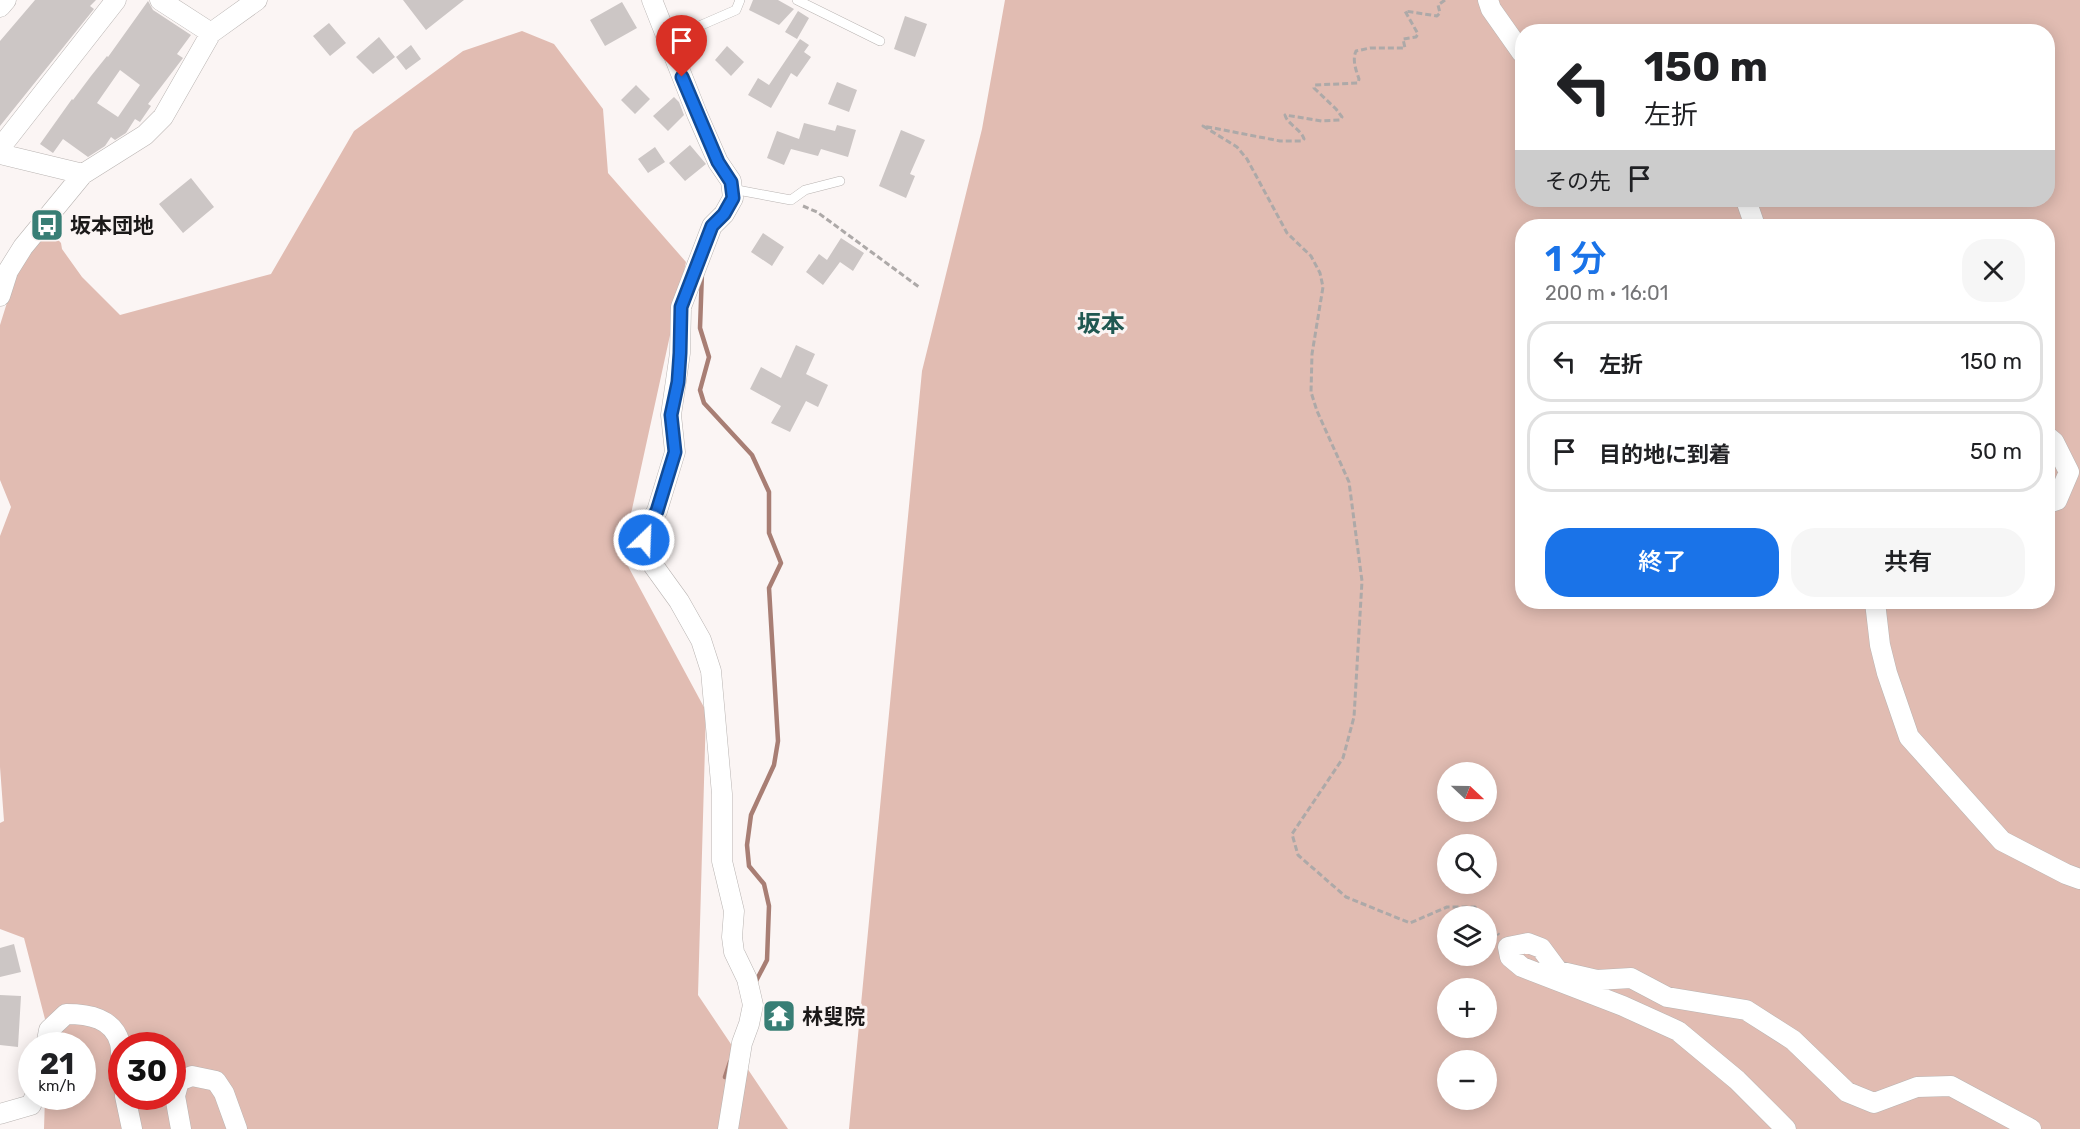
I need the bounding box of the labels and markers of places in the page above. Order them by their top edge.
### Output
pin [656,15,707,77]
bus stop icon: 坂本団地 [29,207,65,243]
place label: 坂本団地 [70,213,154,238]
temple icon: 林叟院 [761,998,797,1034]
place label: 林叟院 [802,1004,865,1029]

